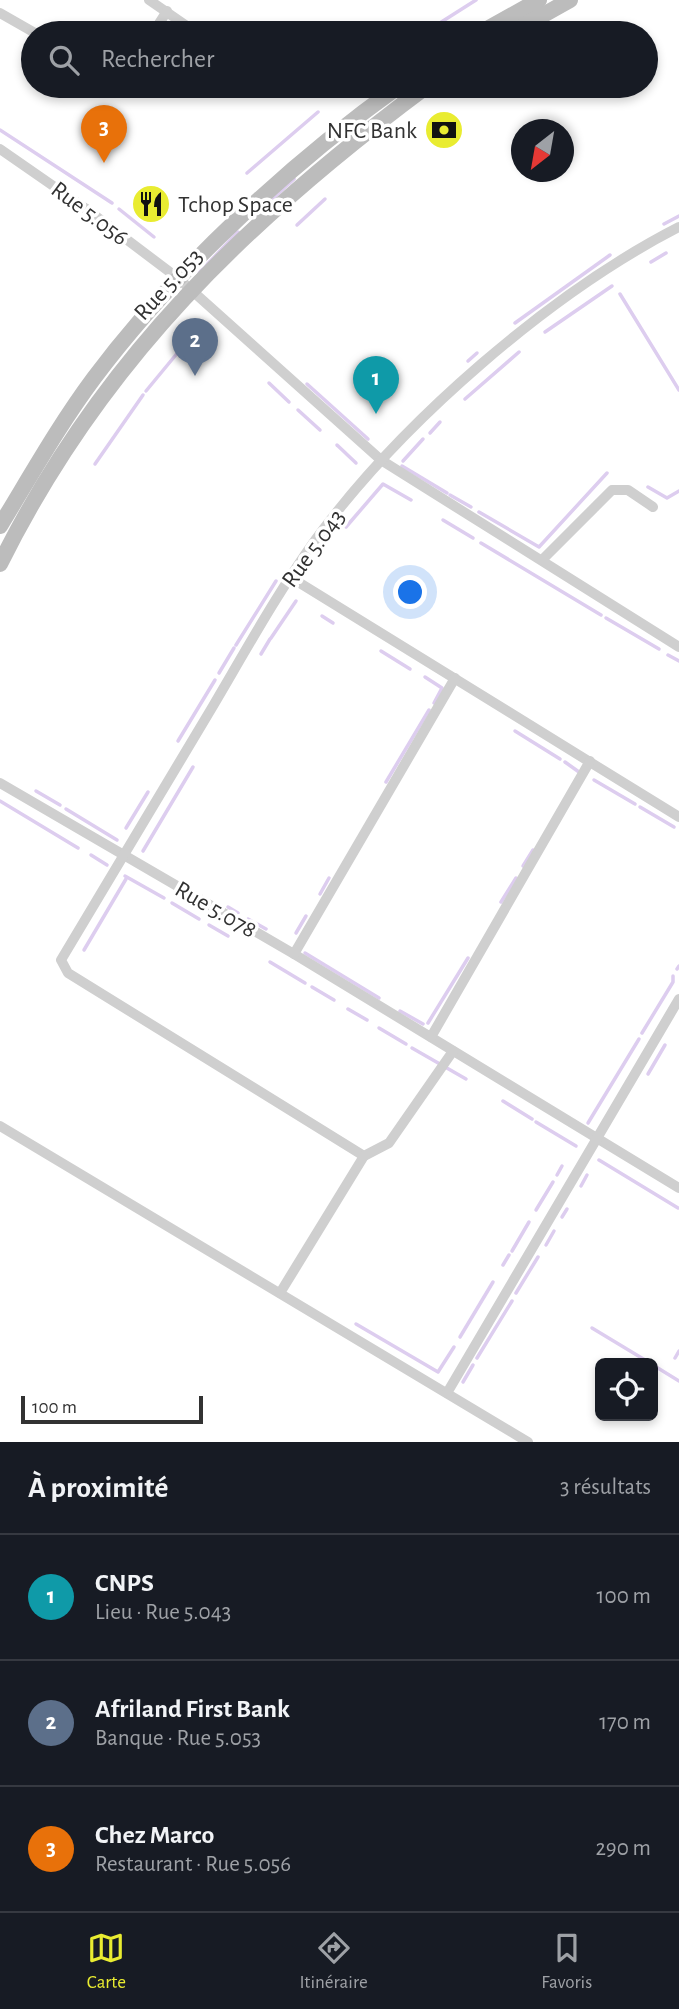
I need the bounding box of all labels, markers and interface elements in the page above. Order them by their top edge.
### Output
search box [21,21,658,98]
icon: search [45,41,83,79]
text: Rechercher [101,46,214,72]
pin: 3 [81,105,127,163]
bank icon: NFC Bank [423,109,465,151]
place label: NFC Bank [327,119,417,143]
north arrow [511,119,574,182]
street label: Rue 5.056 [46,177,132,250]
restaurant icon: Tchop Space [130,183,172,225]
place label: Tchop Space [178,193,293,217]
street label: Rue 5.053 [130,244,208,325]
pin: 2 [172,318,218,376]
pin: 1 [353,356,399,414]
street label: Rue 5.043 [278,505,350,592]
your location [393,575,427,609]
street label: Rue 5.078 [171,877,260,943]
map controls [595,1358,658,1421]
button: locate [595,1358,658,1421]
scale bar [21,1393,203,1425]
text: 100 m [32,1398,77,1417]
text: À proximité [28,1473,168,1503]
text: 3 résultats [560,1476,651,1499]
text: CNPS [95,1570,154,1596]
text: 1 [47,1585,55,1608]
text: 100 m [597,1585,651,1608]
text: Lieu · Rue 5.043 [95,1601,231,1624]
text: Afriland First Bank [95,1696,290,1722]
text: 2 [46,1711,56,1734]
text: 170 m [599,1711,651,1734]
text: Banque · Rue 5.053 [95,1727,261,1750]
text: Chez Marco [95,1822,214,1848]
text: 3 [46,1837,56,1860]
text: 290 m [595,1837,651,1860]
text: Restaurant · Rue 5.056 [95,1853,291,1876]
tab: Carte [87,1929,126,1994]
tab: Itinéraire [299,1929,368,1994]
tab: Favoris [541,1929,592,1994]

